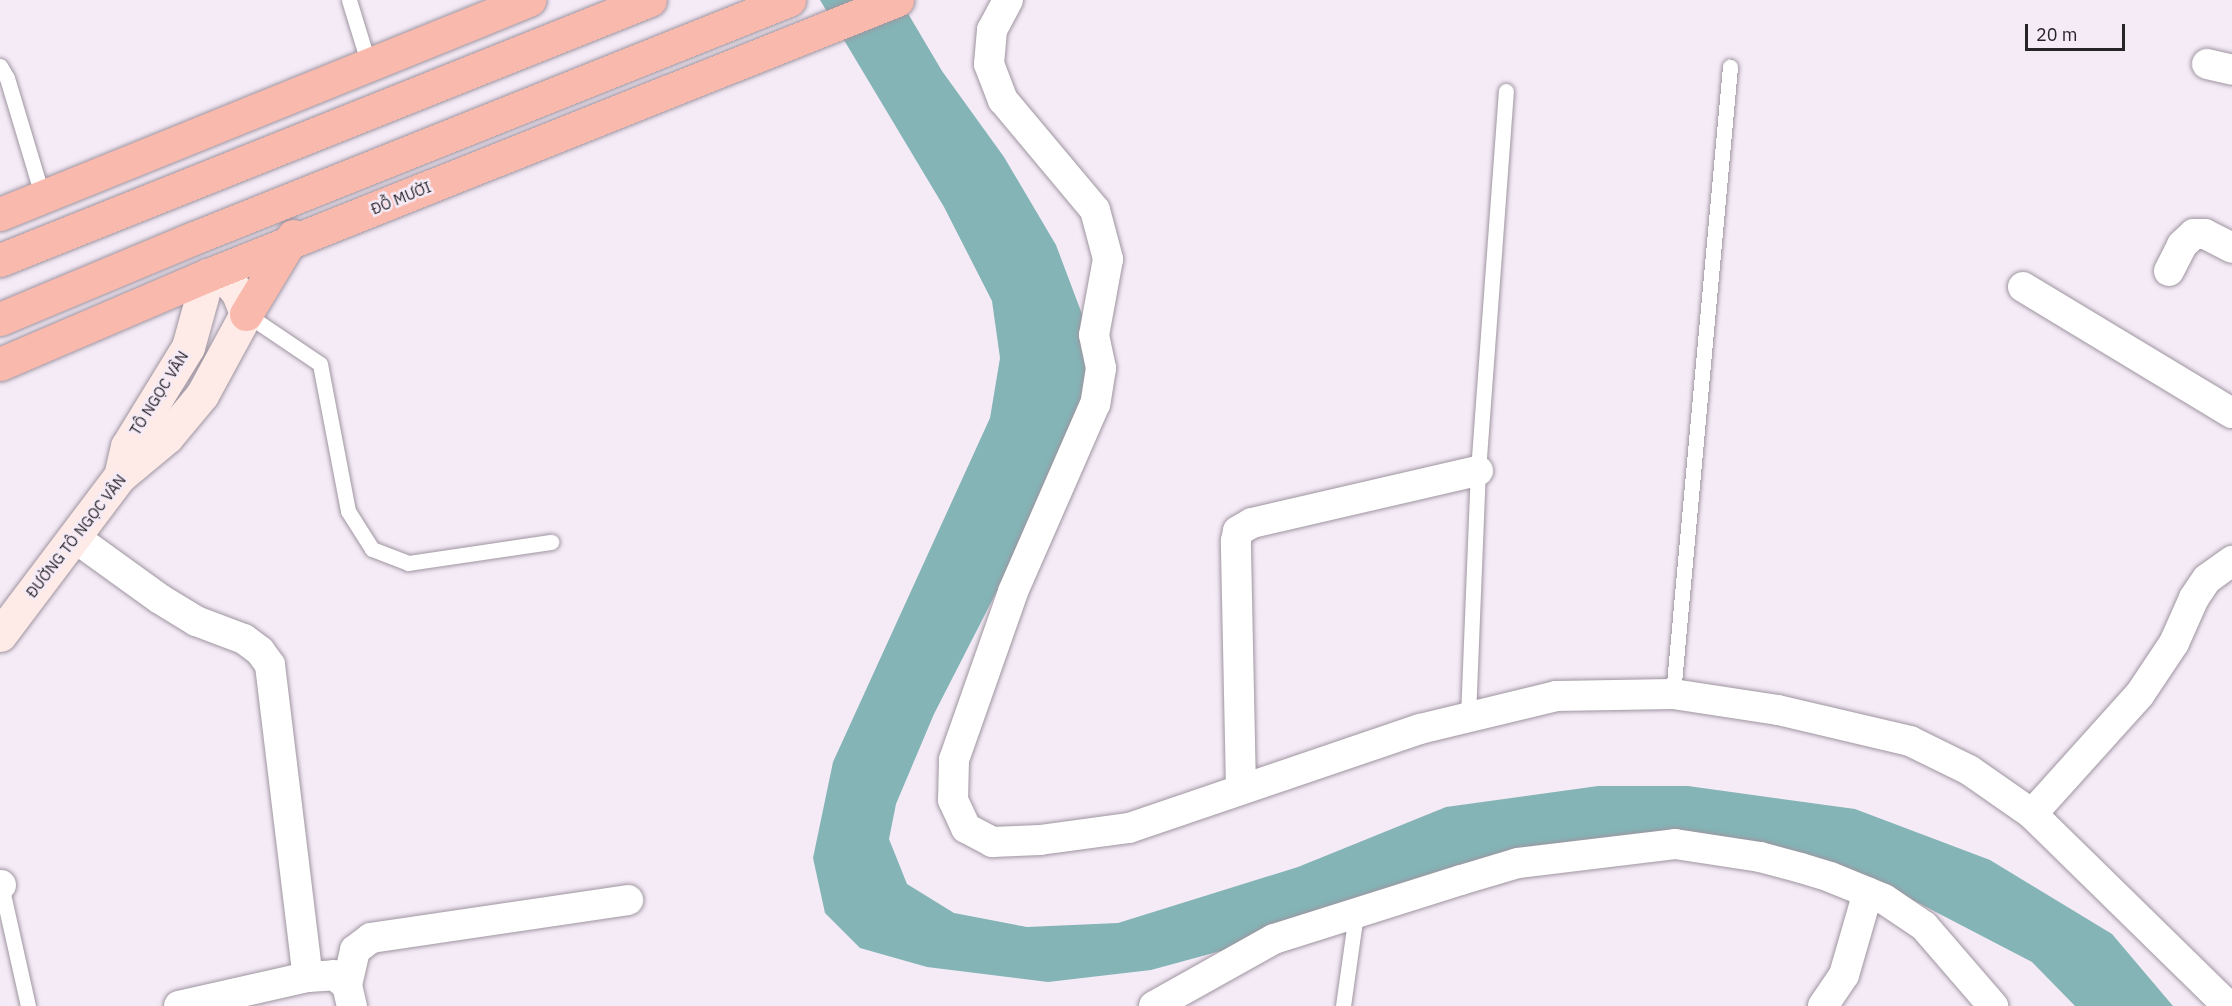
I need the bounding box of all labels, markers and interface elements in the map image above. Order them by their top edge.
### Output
scale bar [2028,12,2128,50]
text: 20 m [2036,23,2078,46]
street label: ĐỖ MƯỜI [368,178,434,218]
street label: TÔ NGỌC VÂN [126,348,192,438]
street label: ĐƯỜNG TÔ NGỌC VÂN [22,471,130,601]

